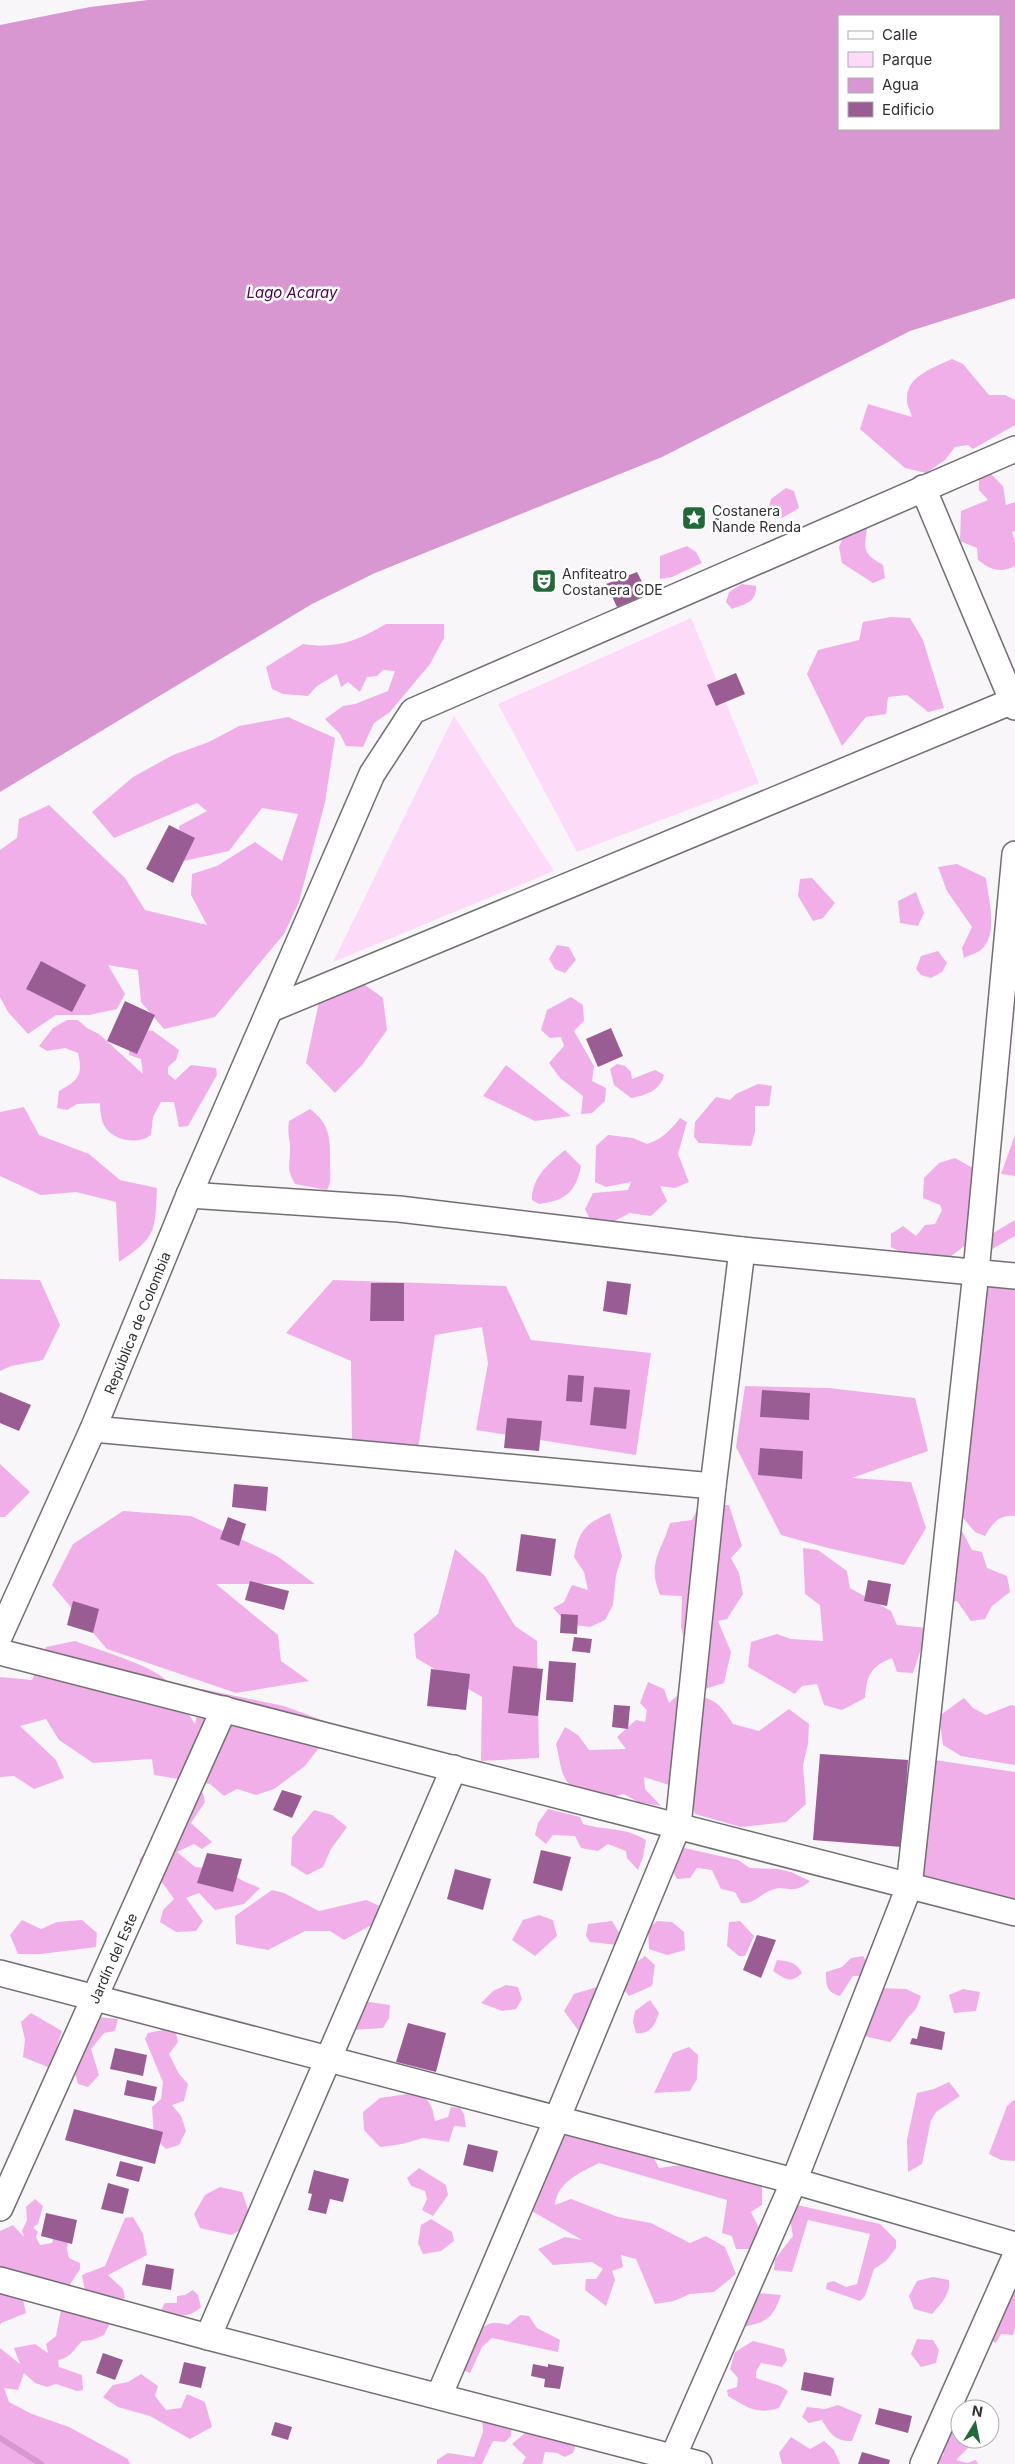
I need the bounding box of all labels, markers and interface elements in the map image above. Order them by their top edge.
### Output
legend [838,15,1000,130]
text: Calle [882,25,917,44]
text: Parque [882,50,932,69]
text: Agua [882,75,919,94]
text: Edificio [882,100,934,119]
water label: Lago Acaray [246,283,338,302]
place label: Costanera Ñande Renda [712,502,801,535]
place icon: Costanera Ñande Renda [681,505,707,531]
place label: Anfiteatro Costanera CDE [562,565,663,598]
theatre icon: Anfiteatro Costanera CDE [531,568,557,594]
street label: República de Colombia [100,1249,173,1396]
street label: Jardín del Este [84,1910,140,2006]
north arrow [950,2399,1000,2449]
text: N [971,2401,984,2420]

